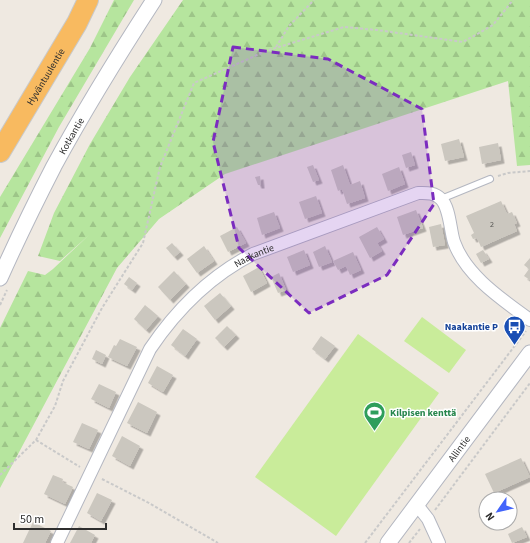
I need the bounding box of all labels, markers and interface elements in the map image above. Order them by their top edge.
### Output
street label: Hyväntuulentie [23,46,68,108]
street label: Kotkantie [56,115,88,157]
house number: 2 [490,219,494,230]
street label: Naakantie [231,241,276,271]
bus stop icon: Naakantie P [501,313,527,346]
place label: Naakantie P [445,320,498,334]
sports icon: Kilpisen kenttä [361,399,387,432]
place label: Kilpisen kenttä [390,406,456,420]
street label: Allintie [445,433,474,465]
north arrow [478,491,518,531]
scale bar [14,505,106,531]
text: N [482,509,498,524]
text: 50 m [20,511,44,528]

